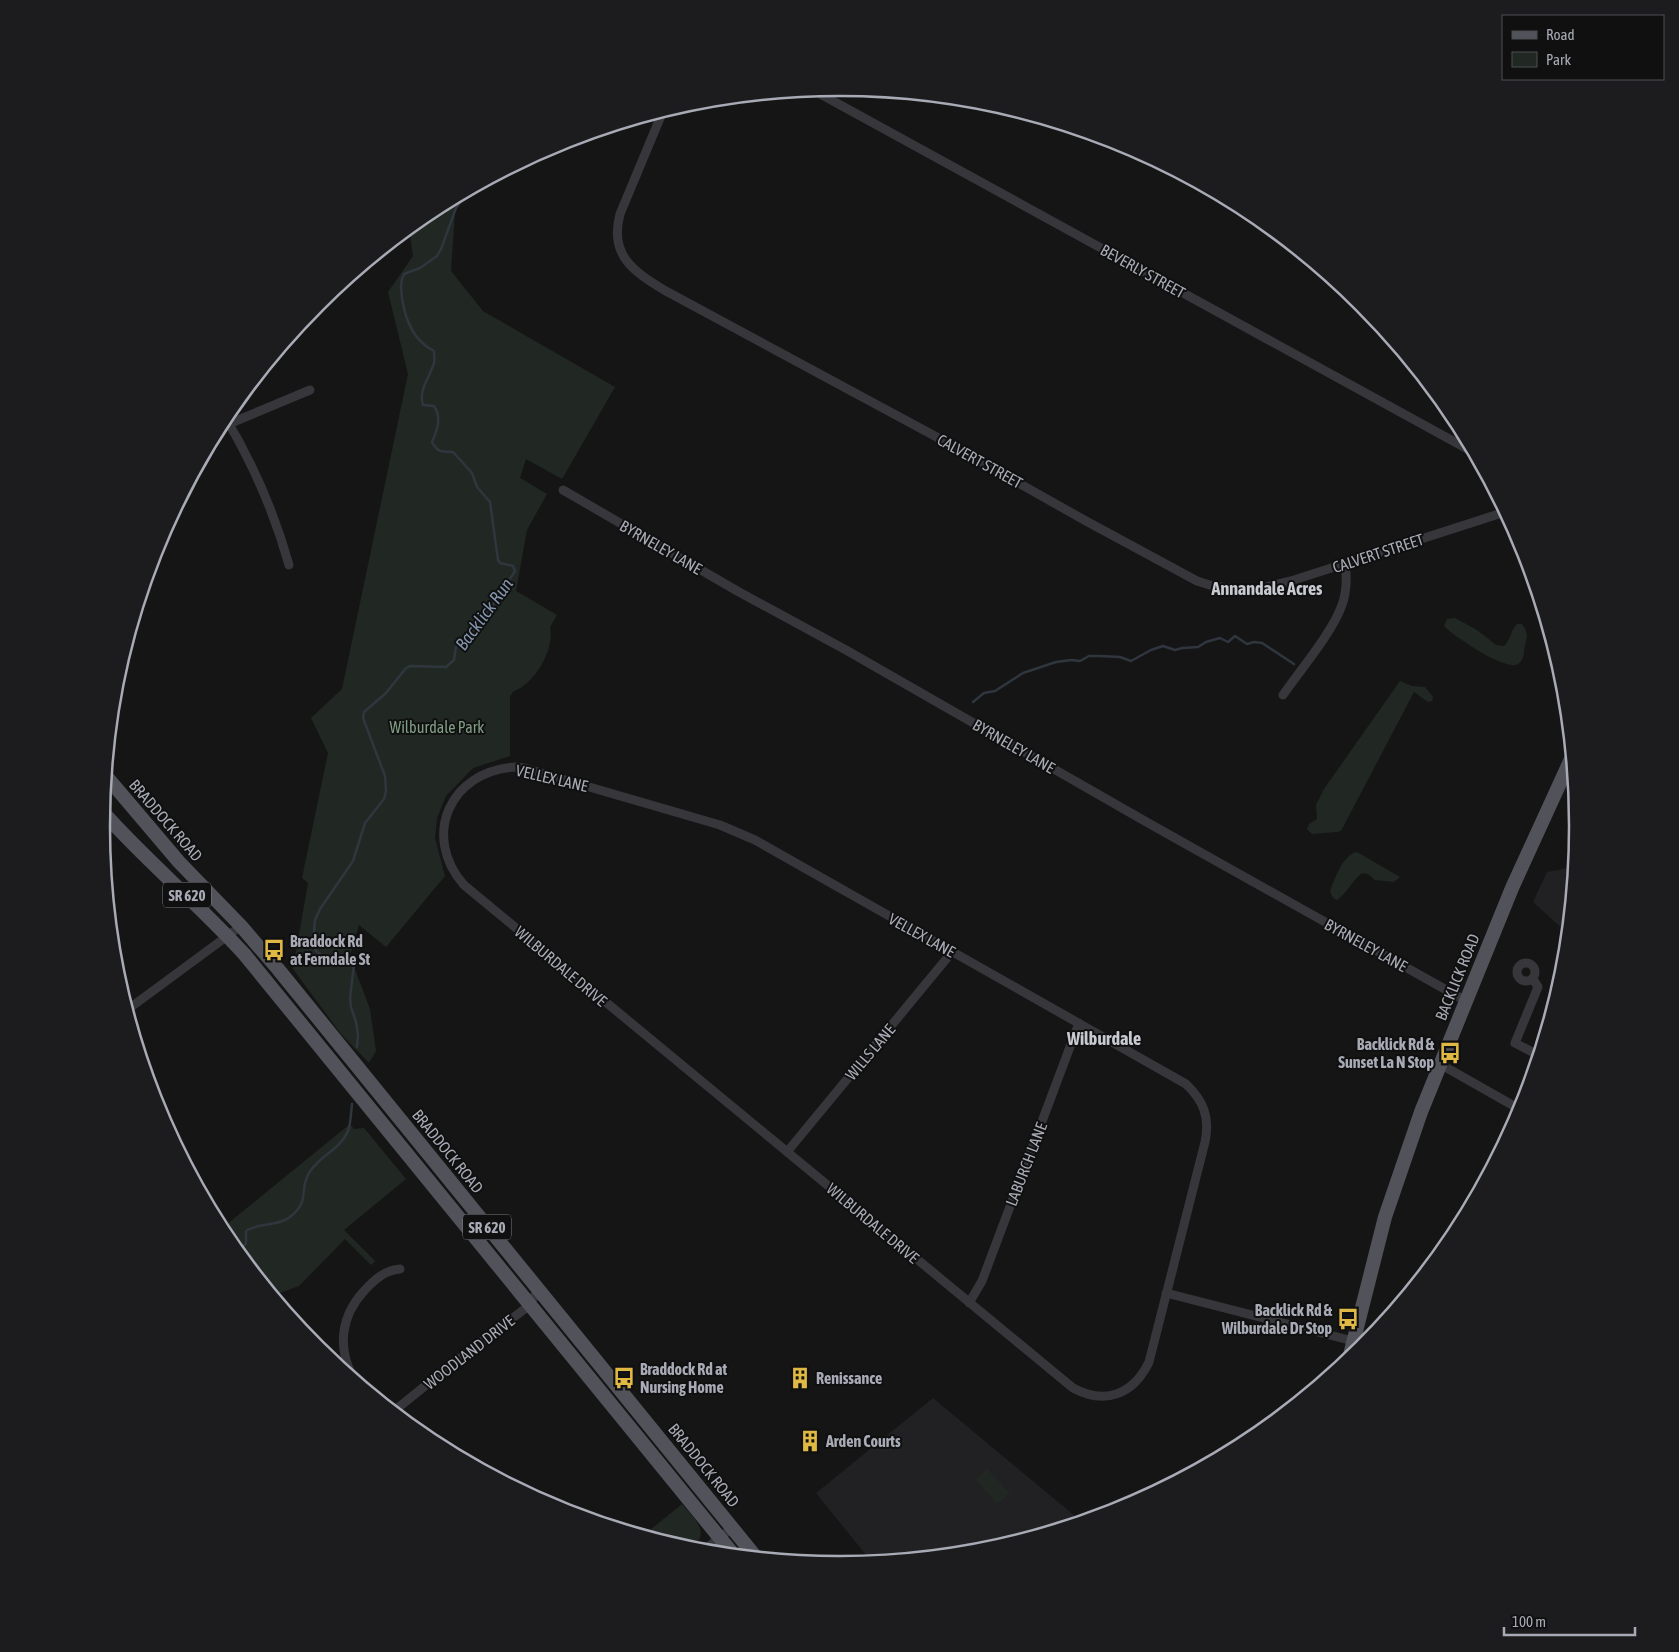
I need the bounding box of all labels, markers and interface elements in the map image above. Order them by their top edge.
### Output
legend [1502,15,1664,80]
text: Road [1546,26,1575,43]
text: Park [1546,51,1571,68]
street label: BEVERLY STREET [1098,240,1188,302]
street label: CALVERT STREET [934,430,1026,492]
street label: BYRNELEY LANE [617,516,705,578]
street label: CALVERT STREET [1330,530,1426,576]
water label: Backlick Run [451,574,517,654]
district label: Annandale Acres [1211,578,1323,599]
street label: BYRNELEY LANE [970,715,1058,777]
park label: Wilburdale Park [390,718,484,736]
street label: VELLEX LANE [514,761,590,795]
street label: BRADDOCK ROAD [126,776,206,864]
road number: SR 620 [163,882,211,908]
street label: VELLEX LANE [885,909,959,961]
street label: BYRNELEY LANE [1322,915,1411,975]
street label: WILBURDALE DRIVE [511,922,611,1010]
street label: BACKLICK ROAD [1431,931,1483,1023]
place label: Braddock Rd at Ferndale St [290,932,370,968]
bus stop icon: Braddock Rd at Ferndale St [261,937,287,963]
street label: WILLS LANE [841,1020,899,1084]
district label: Wilburdale [1066,1028,1141,1049]
place label: Backlick Rd & Sunset La N Stop [1338,1035,1435,1071]
bus stop icon: Backlick Rd & Sunset La N Stop [1437,1040,1463,1066]
street label: BRADDOCK ROAD [409,1106,487,1196]
street label: LABURCH LANE [1002,1120,1050,1208]
street label: WILBURDALE DRIVE [823,1179,923,1267]
road number: SR 620 [463,1214,511,1240]
place label: Backlick Rd & Wilburdale Dr Stop [1221,1301,1333,1337]
bus stop icon: Backlick Rd & Wilburdale Dr Stop [1335,1306,1361,1332]
street label: WOODLAND DRIVE [420,1311,518,1393]
place label: Braddock Rd at Nursing Home [640,1360,727,1396]
bus stop icon: Braddock Rd at Nursing Home [611,1365,637,1391]
building icon: Renissance [787,1365,813,1391]
place label: Renissance [816,1369,882,1387]
street label: BRADDOCK ROAD [665,1420,743,1510]
building icon: Arden Courts [797,1428,823,1454]
place label: Arden Courts [825,1432,901,1450]
scale bar [1504,1604,1635,1636]
text: 100 m [1512,1613,1546,1630]

